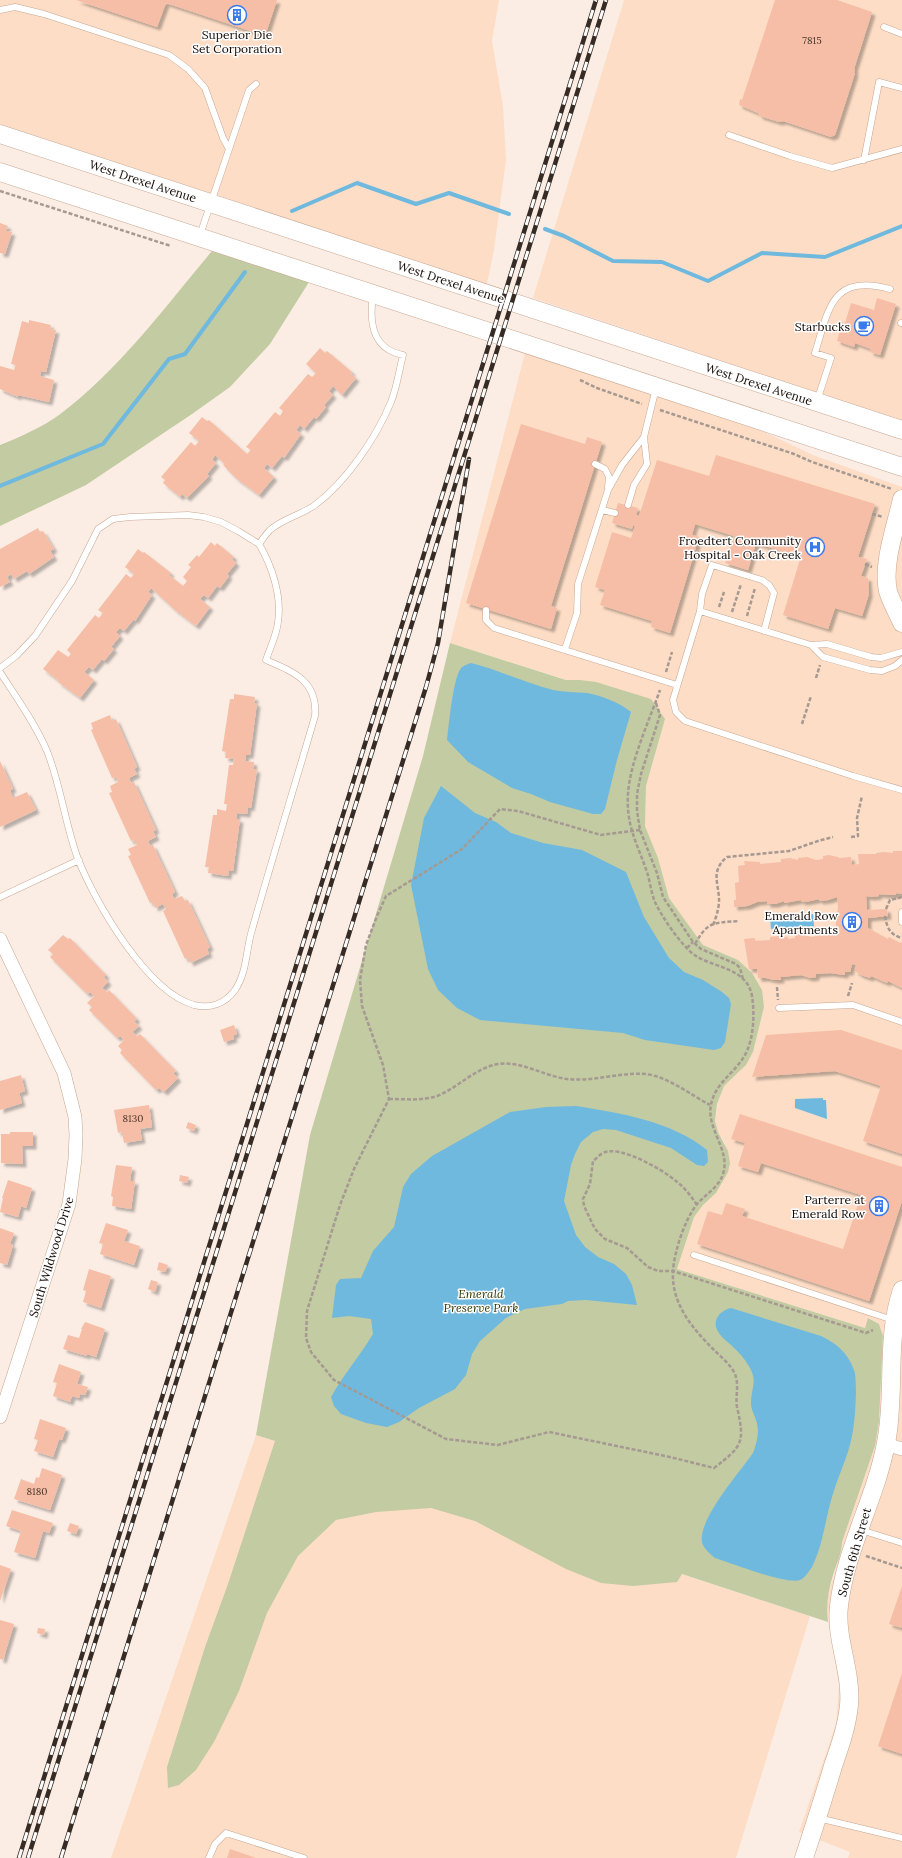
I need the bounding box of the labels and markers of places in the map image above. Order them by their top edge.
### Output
building icon: Superior Die Set Corporation [226,4,248,26]
place label: Superior Die Set Corporation [192,27,282,56]
cafe icon: Starbucks [853,315,875,337]
place label: Starbucks [795,319,850,334]
place label: Froedtert Community Hospital - Oak Creek [679,533,802,562]
hospital icon: Froedtert Community Hospital - Oak Creek [804,536,826,558]
place label: Emerald Row Apartments [764,908,838,937]
building icon: Emerald Row Apartments [841,911,863,933]
place label: Parterre at Emerald Row [791,1192,865,1221]
building icon: Parterre at Emerald Row [868,1195,890,1217]

